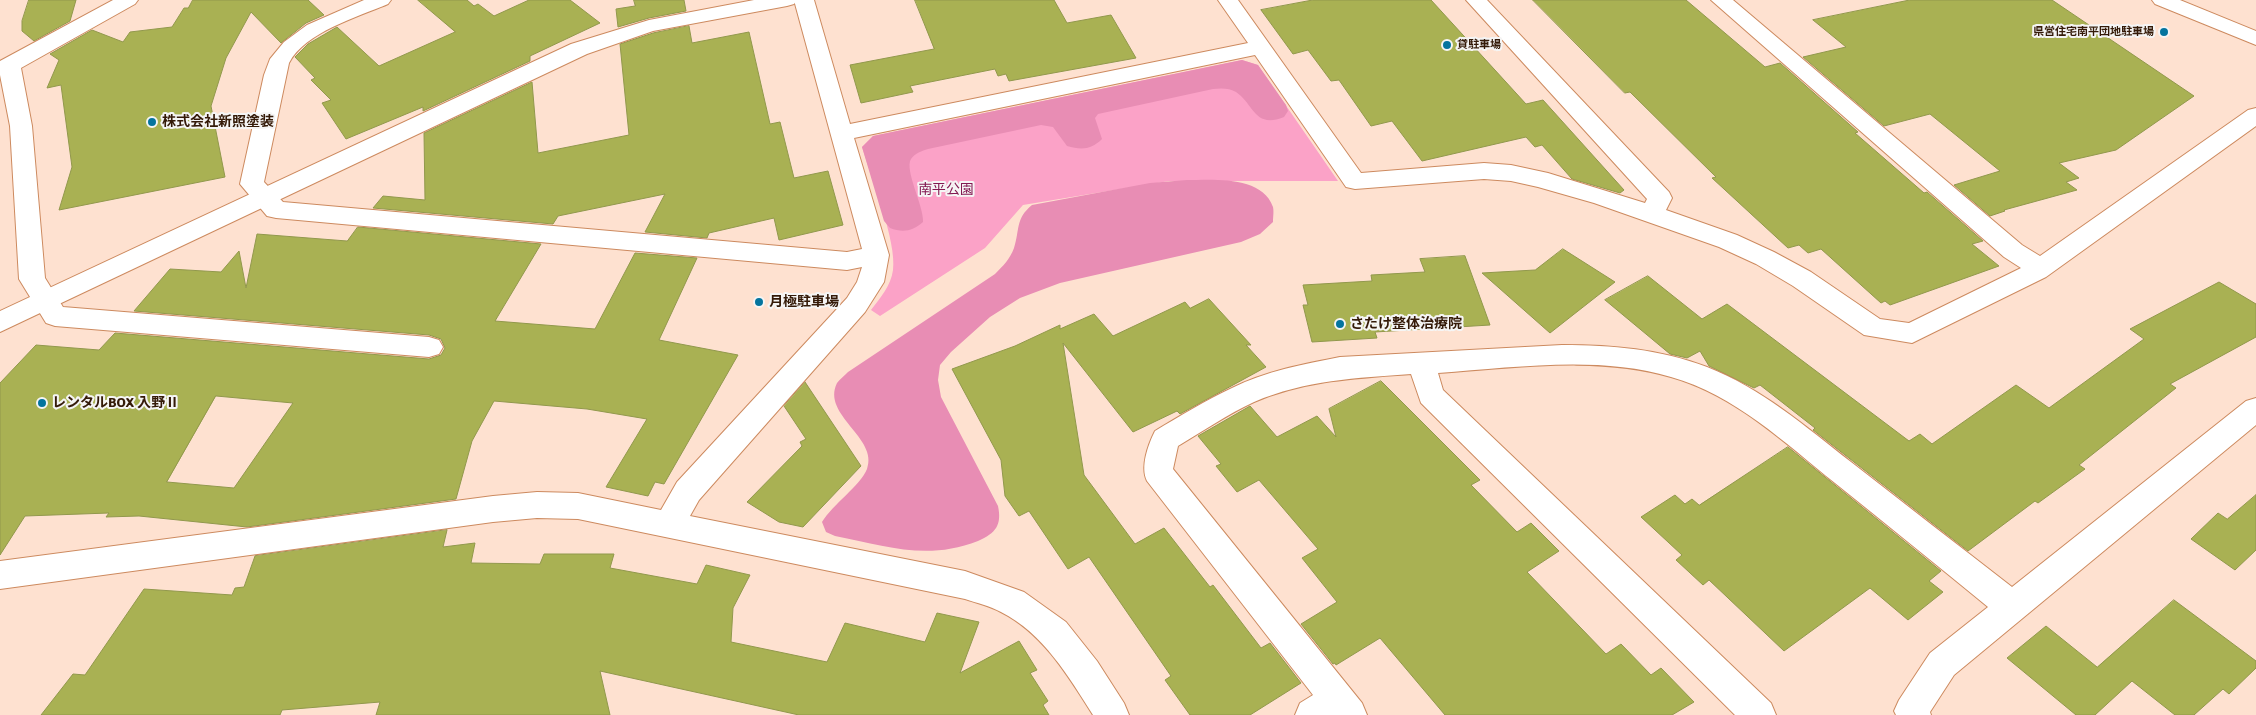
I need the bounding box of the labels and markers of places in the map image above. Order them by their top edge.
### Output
place label: 県営住宅南平団地駐車場 [2033,25,2154,39]
marker: 県営住宅南平団地駐車場 [2158,26,2170,38]
place label: 貸駐車場 [1457,38,1501,52]
marker: 貸駐車場 [1441,39,1453,51]
place label: 株式会社新照塗装 [162,114,274,130]
marker: 株式会社新照塗装 [146,116,158,128]
place label: 月極駐車場 [769,294,839,310]
marker: 月極駐車場 [753,296,765,308]
place label: さたけ整体治療院 [1350,316,1462,332]
marker: さたけ整体治療院 [1334,318,1346,330]
place label: レンタルBOX 入野Ⅱ [52,395,179,411]
marker: レンタルBOX 入野Ⅱ [36,397,48,409]

